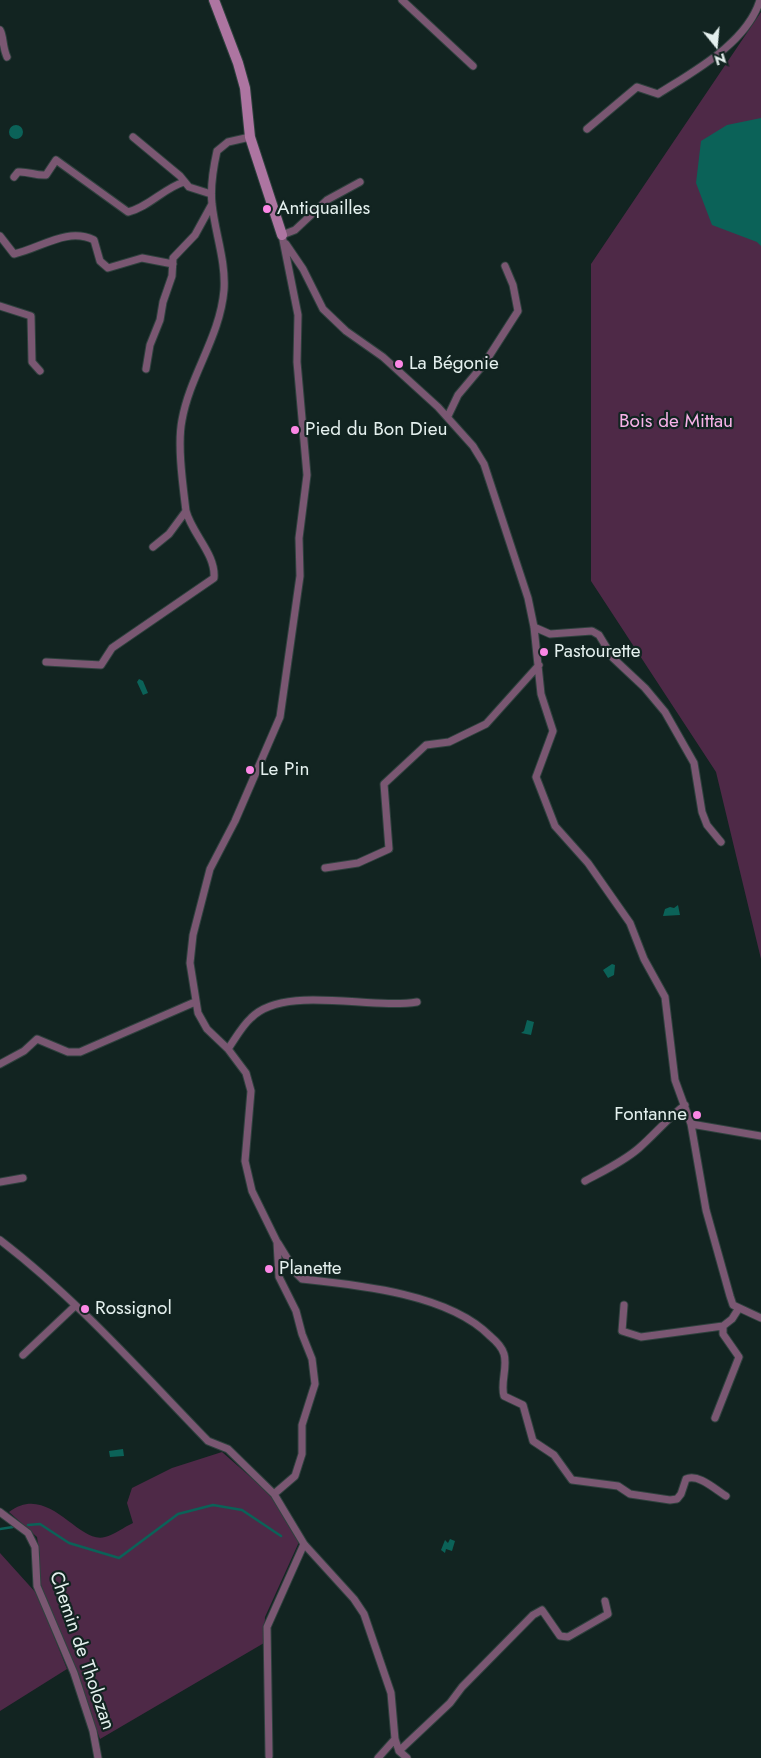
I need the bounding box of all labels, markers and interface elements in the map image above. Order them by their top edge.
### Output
north arrow [691,20,741,70]
text: N [712,48,729,71]
place label: Antiquailles [277,198,370,220]
marker: Antiquailles [261,203,273,215]
place label: La Bégonie [409,353,499,375]
marker: La Bégonie [393,358,405,370]
park label: Bois de Mittau [619,411,733,433]
place label: Pied du Bon Dieu [305,419,447,441]
marker: Pied du Bon Dieu [289,424,301,436]
place label: Pastourette [554,641,640,663]
marker: Pastourette [538,646,550,658]
place label: Le Pin [260,759,309,781]
marker: Le Pin [244,764,256,776]
place label: Fontanne [614,1104,687,1126]
marker: Fontanne [691,1109,703,1121]
place label: Planette [279,1258,342,1280]
marker: Planette [263,1263,275,1275]
place label: Rossignol [95,1298,172,1320]
marker: Rossignol [79,1303,91,1315]
street label: Chemin de Tholozan [43,1569,119,1733]

